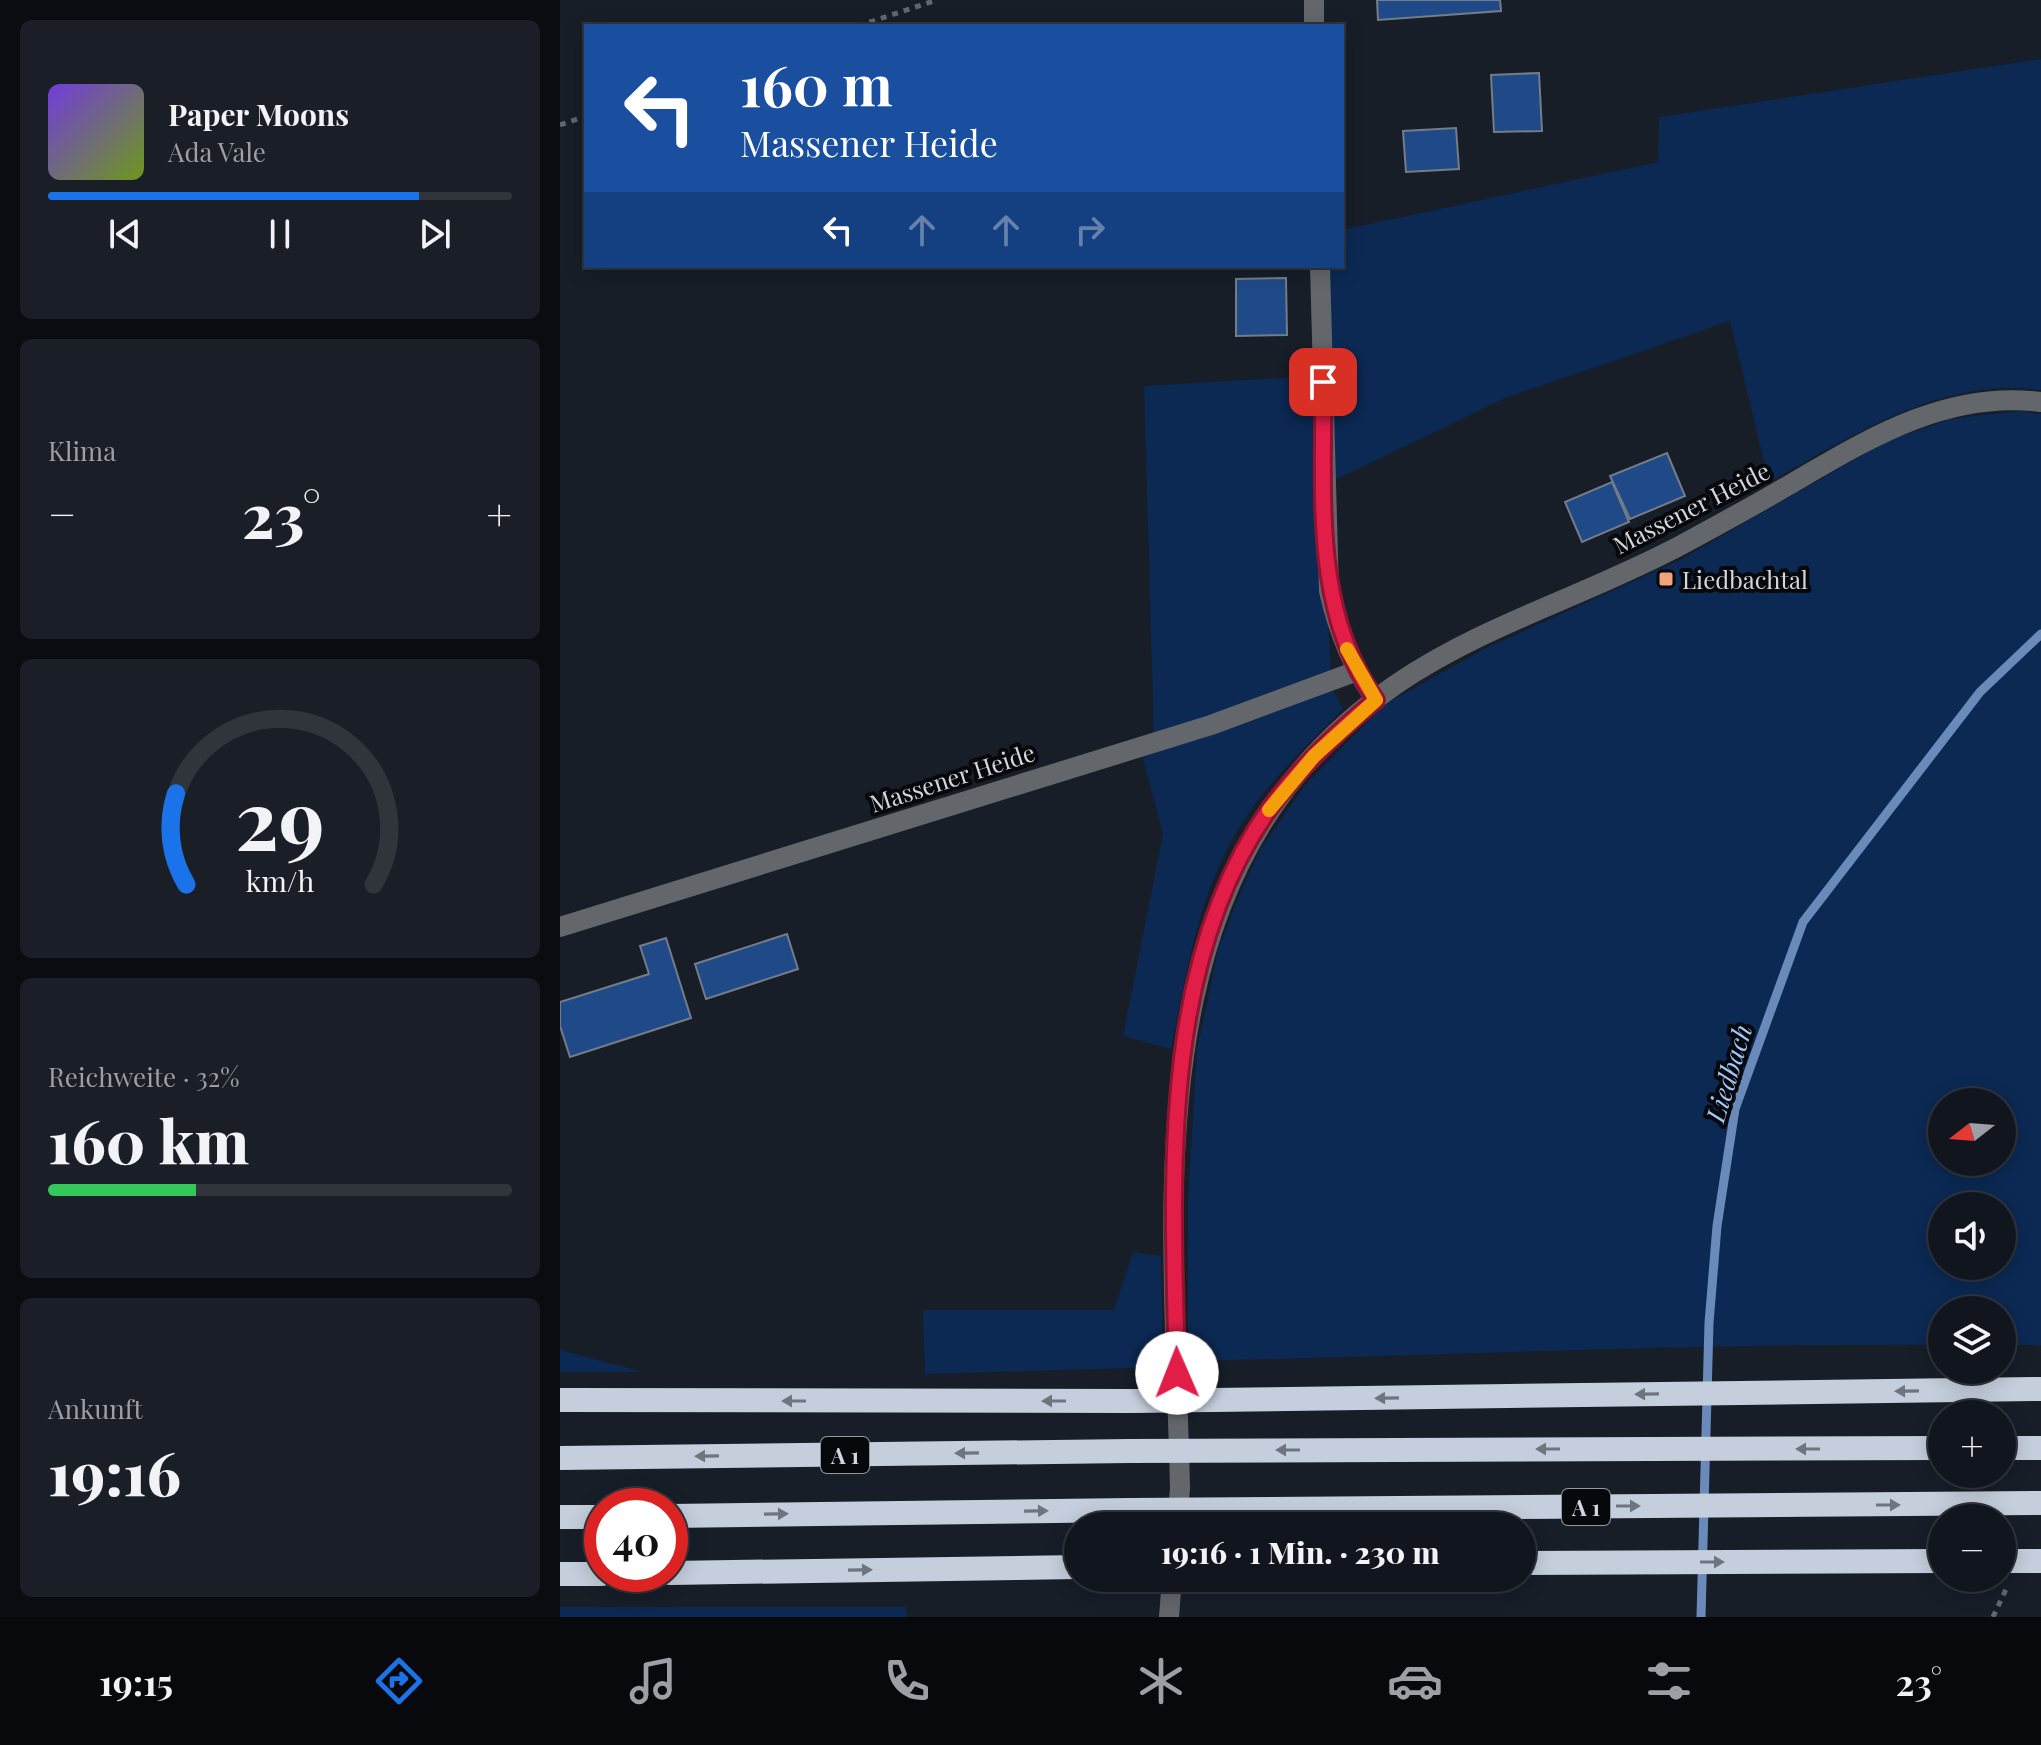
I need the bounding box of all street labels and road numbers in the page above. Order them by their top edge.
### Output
street label: Massener Heide [1607,454,1775,560]
street label: Massener Heide [865,735,1039,819]
road number: A 1 [821,1437,869,1473]
road number: A 1 [1562,1489,1610,1525]

